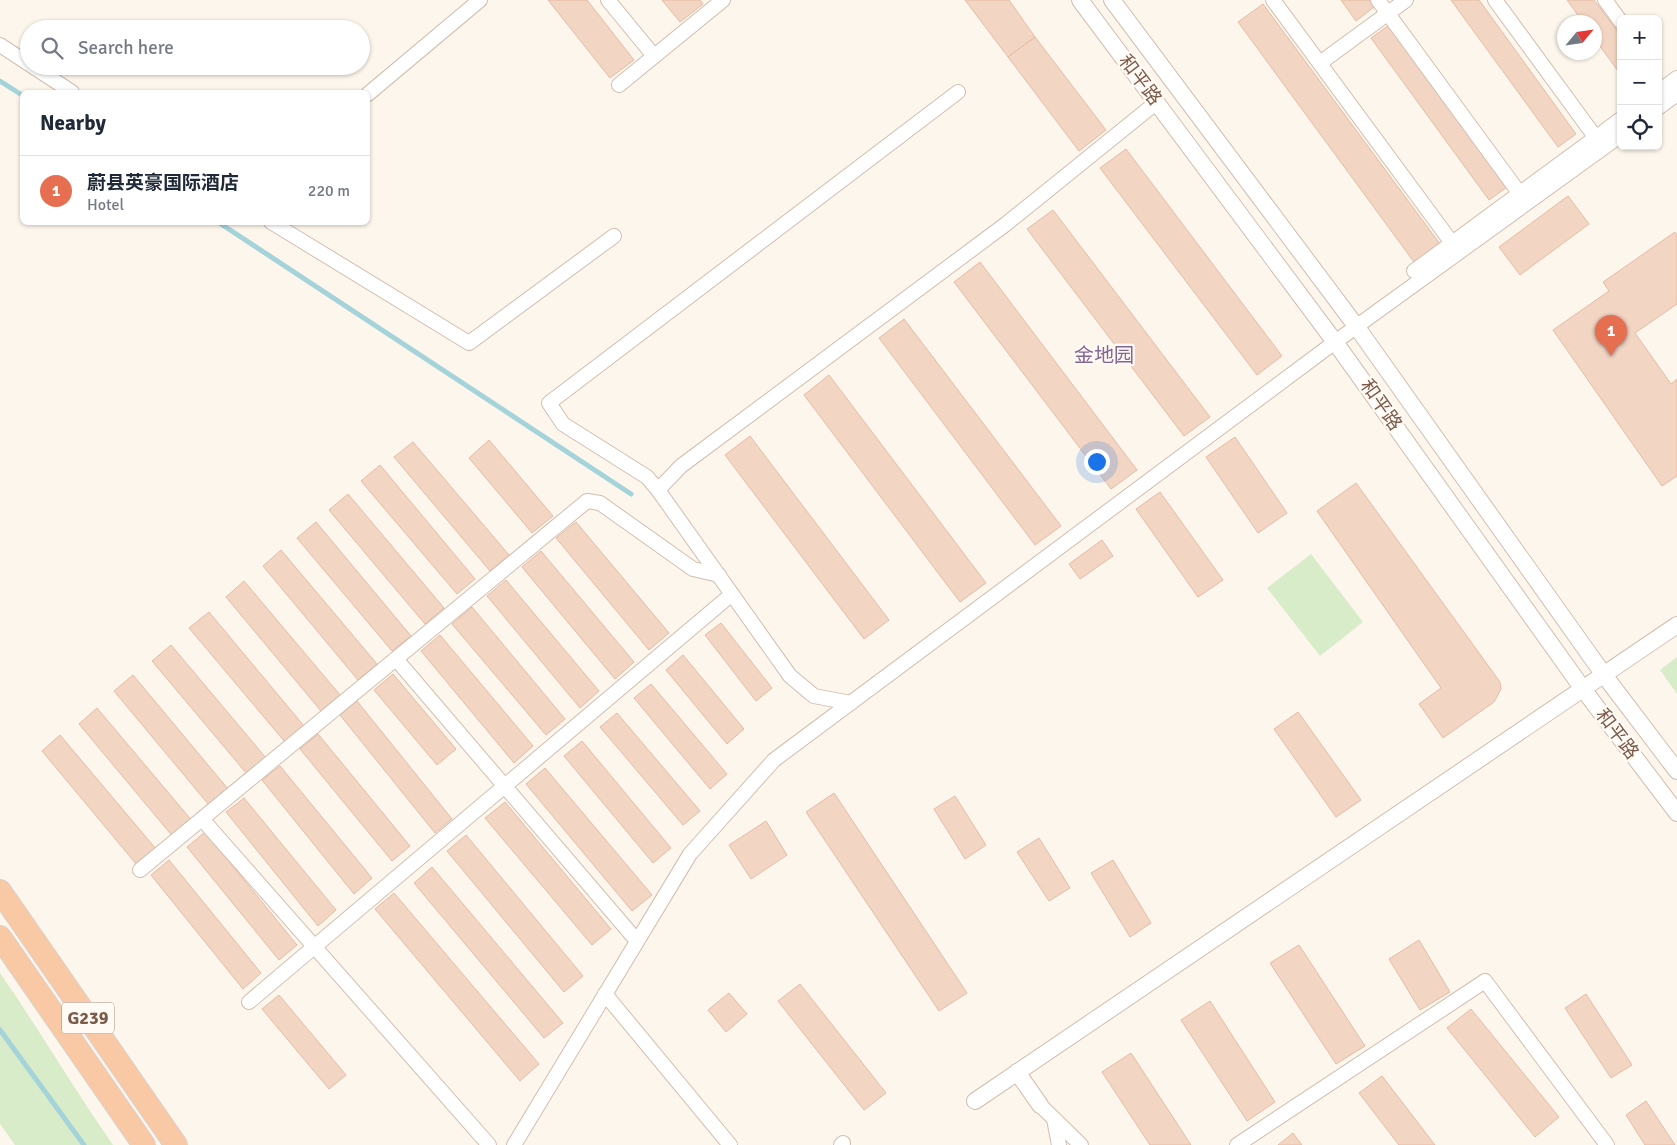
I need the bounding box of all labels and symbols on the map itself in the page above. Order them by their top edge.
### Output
north arrow [1557,15,1602,60]
street label: 和平路 [1113,50,1167,110]
pin: 1 [1595,315,1627,356]
district label: 金地园 [1074,343,1134,368]
street label: 和平路 [1355,375,1407,435]
your location [1084,449,1110,475]
street label: 和平路 [1590,704,1644,764]
road number: G239 [62,1002,114,1034]

